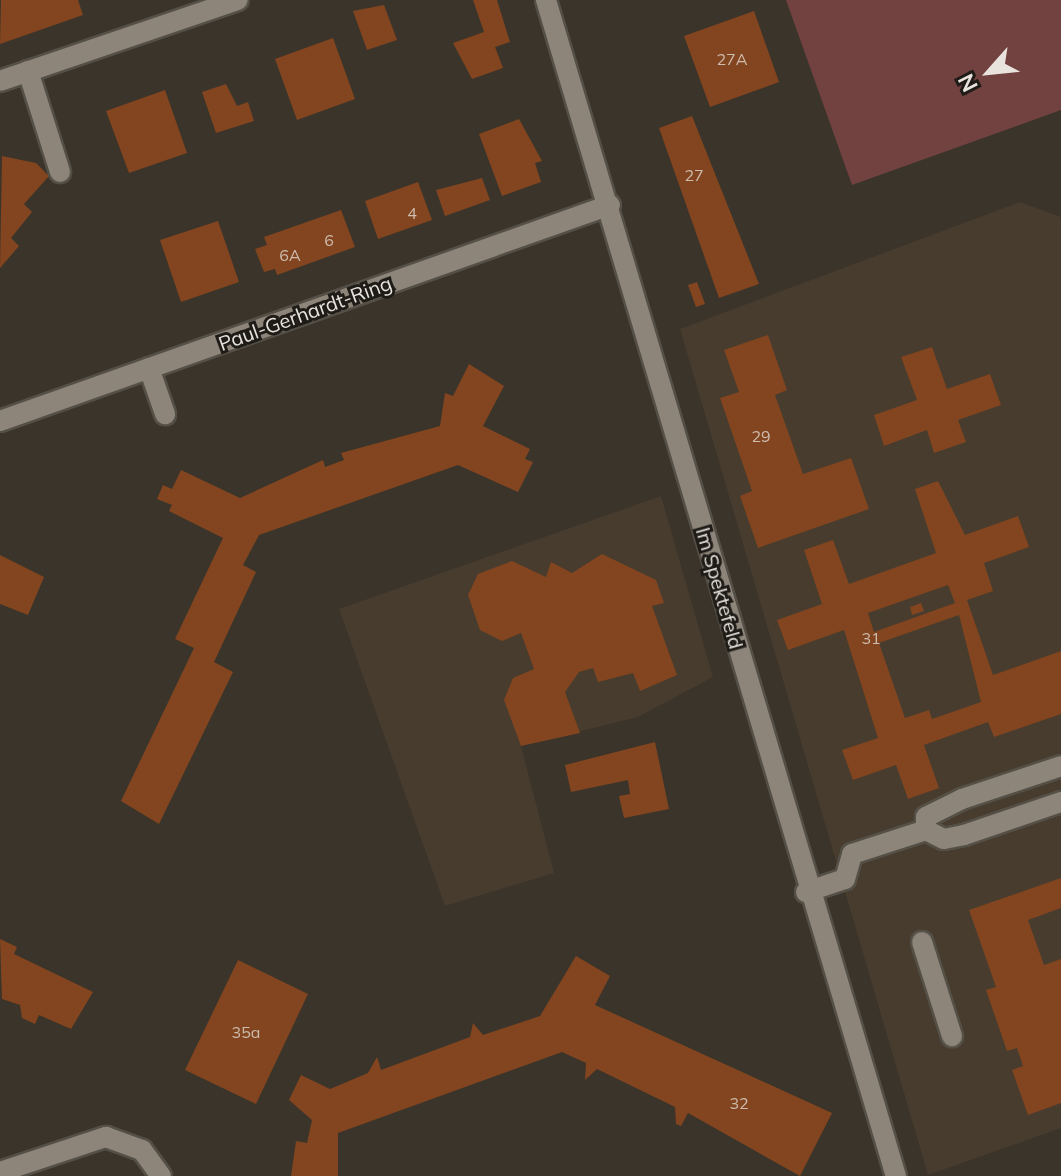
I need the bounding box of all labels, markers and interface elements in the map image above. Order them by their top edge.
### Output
north arrow [949,32,1029,112]
house number: 27A [717,49,747,69]
text: N [951,69,984,97]
house number: 27 [684,165,704,185]
house number: 4 [407,203,417,223]
house number: 6 [324,230,334,250]
house number: 6A [279,245,301,265]
street label: Paul-Gerhardt-Ring [215,270,395,356]
house number: 29 [751,426,771,446]
street label: Im Spektefeld [691,524,749,652]
house number: 31 [861,628,881,648]
house number: 35a [232,1022,260,1042]
house number: 32 [729,1093,749,1113]

